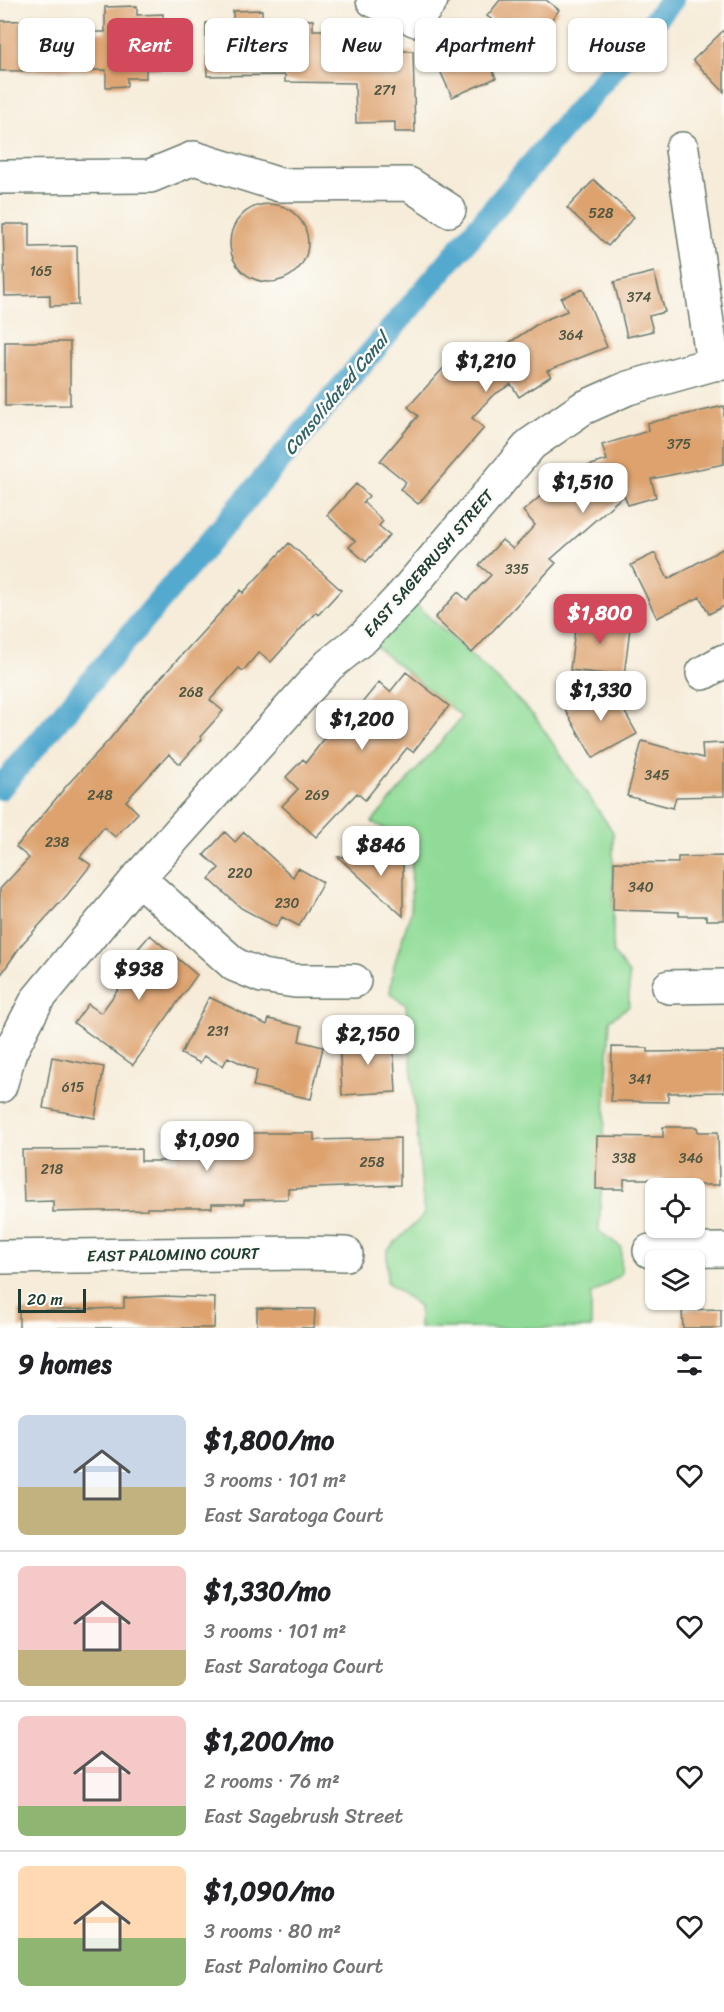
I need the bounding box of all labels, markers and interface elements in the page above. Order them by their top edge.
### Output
chip: Buy [18,18,95,72]
chip: Rent [107,18,193,72]
chip: Filters [205,18,309,72]
chip: New [321,18,403,72]
chip: Apartment [415,18,556,72]
chip: House [568,18,667,72]
house number: 271 [374,78,396,103]
house number: 528 [588,201,614,226]
house number: 165 [30,259,53,284]
house number: 374 [627,285,651,310]
water label: Consolidated Canal [275,323,399,462]
house number: 364 [559,323,583,348]
pin: $1,210 [437,342,535,393]
text: $1,210 [456,344,516,379]
house number: 375 [667,432,692,457]
pin: $1,510 [534,463,632,514]
text: $1,510 [553,465,613,500]
street label: EAST SAGEBRUSH STREET [356,482,502,644]
house number: 335 [505,557,529,582]
pin: $1,800 [551,594,649,645]
text: $1,800 [568,596,632,631]
pin: $1,330 [552,671,650,722]
text: $1,330 [570,673,632,708]
house number: 268 [179,680,204,705]
pin: $1,200 [313,700,411,751]
text: $1,200 [330,702,394,737]
house number: 345 [645,763,670,788]
house number: 248 [87,783,113,808]
house number: 269 [305,783,330,808]
pin: $846 [345,826,417,877]
text: $846 [356,828,406,863]
house number: 238 [45,830,70,855]
house number: 220 [227,861,253,886]
house number: 340 [628,875,654,900]
house number: 230 [275,891,299,916]
pin: $938 [103,950,175,1001]
text: $938 [115,952,163,987]
pin: $2,150 [319,1015,417,1066]
text: $2,150 [336,1017,400,1052]
house number: 231 [207,1019,229,1044]
house number: 341 [629,1067,651,1092]
house number: 615 [62,1075,85,1100]
pin: $1,090 [158,1121,256,1172]
text: $1,090 [175,1123,239,1158]
house number: 338 [612,1146,636,1171]
house number: 346 [679,1146,703,1171]
house number: 258 [359,1150,385,1175]
house number: 218 [41,1157,64,1182]
map controls [645,1178,705,1310]
button: locate [645,1178,705,1238]
street label: EAST PALOMINO COURT [87,1238,260,1271]
button: layers [645,1250,705,1310]
text: 20 m [27,1285,63,1314]
scale bar [18,1286,86,1314]
text: 9 homes [18,1341,112,1387]
icon: filters [673,1348,706,1381]
text: $1,800/mo [204,1417,334,1463]
icon: home [66,1439,138,1511]
icon: heart [673,1459,706,1492]
text: 3 rooms · 101 m² [204,1463,346,1498]
text: East Saratoga Court [204,1498,383,1533]
text: $1,330/mo [204,1568,331,1614]
icon: home [66,1590,138,1662]
icon: heart [673,1610,706,1643]
text: 3 rooms · 101 m² [204,1614,346,1649]
text: East Saratoga Court [204,1649,383,1684]
text: $1,200/mo [204,1718,334,1764]
icon: home [66,1740,138,1812]
icon: heart [673,1760,706,1793]
text: 2 rooms · 76 m² [204,1764,340,1799]
text: East Sagebrush Street [204,1799,403,1834]
text: $1,090/mo [204,1868,335,1914]
icon: home [66,1890,138,1962]
icon: heart [673,1910,706,1943]
text: 3 rooms · 80 m² [204,1914,341,1949]
text: East Palomino Court [204,1949,383,1984]

